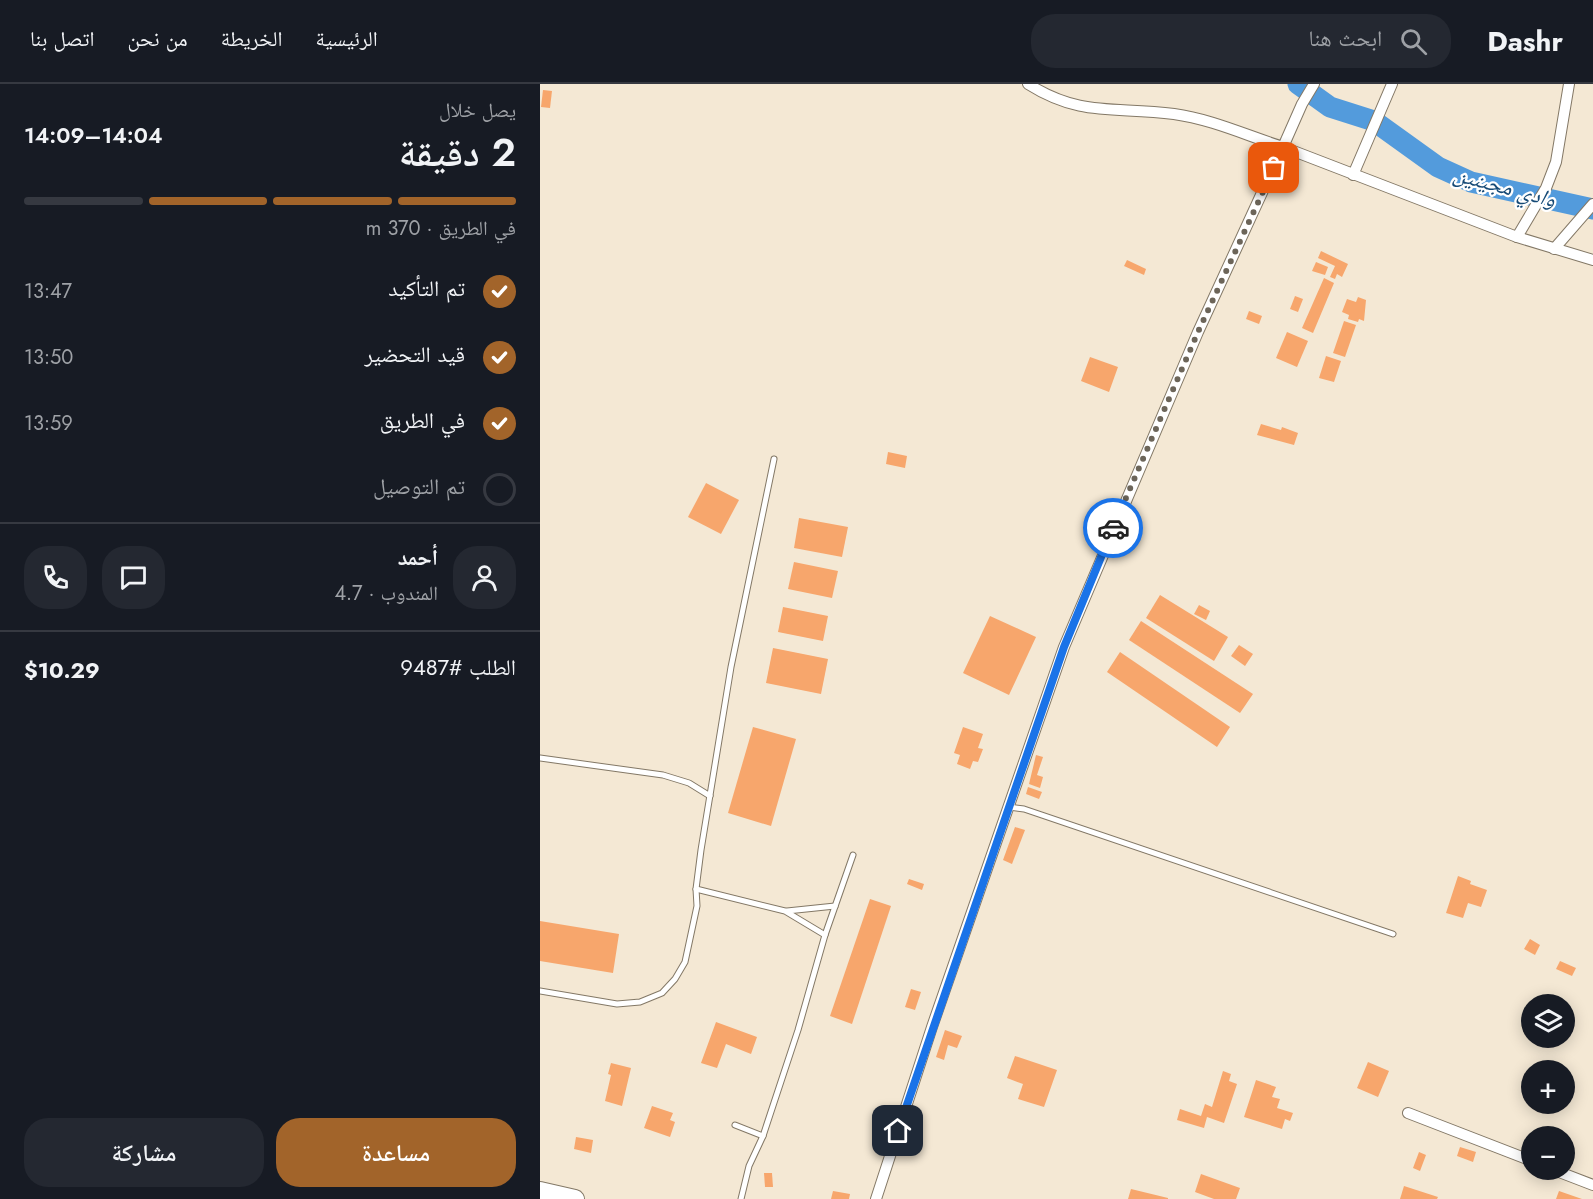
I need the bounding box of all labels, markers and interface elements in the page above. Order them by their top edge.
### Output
search box [1031,14,1451,68]
text: Dashr [1487,21,1563,62]
text: ابحث هنا [1308,22,1382,54]
text: اتصل بنا [30,24,94,54]
text: من نحن [127,24,188,54]
text: الخريطة [221,24,283,54]
text: الرئيسية [316,24,378,54]
icon: search [1397,25,1430,58]
text: يصل خلال [439,96,516,125]
text: 14:04–14:09 [24,119,163,151]
text: 2 دقيقة [399,124,516,181]
pin [1248,142,1299,193]
icon: bag [1257,151,1290,184]
water label: وادي مجينين [1450,157,1560,217]
text: في الطريق · 370 m [366,214,516,243]
text: تم التأكيد [388,272,465,304]
icon: check [483,275,516,308]
text: 13:47 [24,277,72,306]
text: قيد التحضير [364,338,465,370]
icon: check [483,341,516,374]
text: 13:50 [24,343,73,372]
text: في الطريق [380,404,465,436]
icon: check [483,407,516,440]
text: 13:59 [24,409,73,438]
text: تم التوصيل [373,470,465,502]
courier [1083,498,1143,558]
icon: car [1097,512,1130,545]
text: أحمد [398,541,438,573]
button: phone [24,546,87,609]
button: chat [102,546,165,609]
button: person [453,546,516,609]
text: المندوب · 4.7 [334,579,438,608]
text: الطلب #9487 [400,651,516,683]
text: $10.29 [24,654,100,686]
map controls [1521,994,1575,1180]
button: layers [1521,994,1575,1048]
button: + [1521,1060,1575,1114]
pin [872,1105,923,1156]
icon: home [881,1114,914,1147]
button: مشاركة [24,1118,264,1187]
button: مساعدة [276,1118,516,1187]
button: − [1521,1126,1575,1180]

